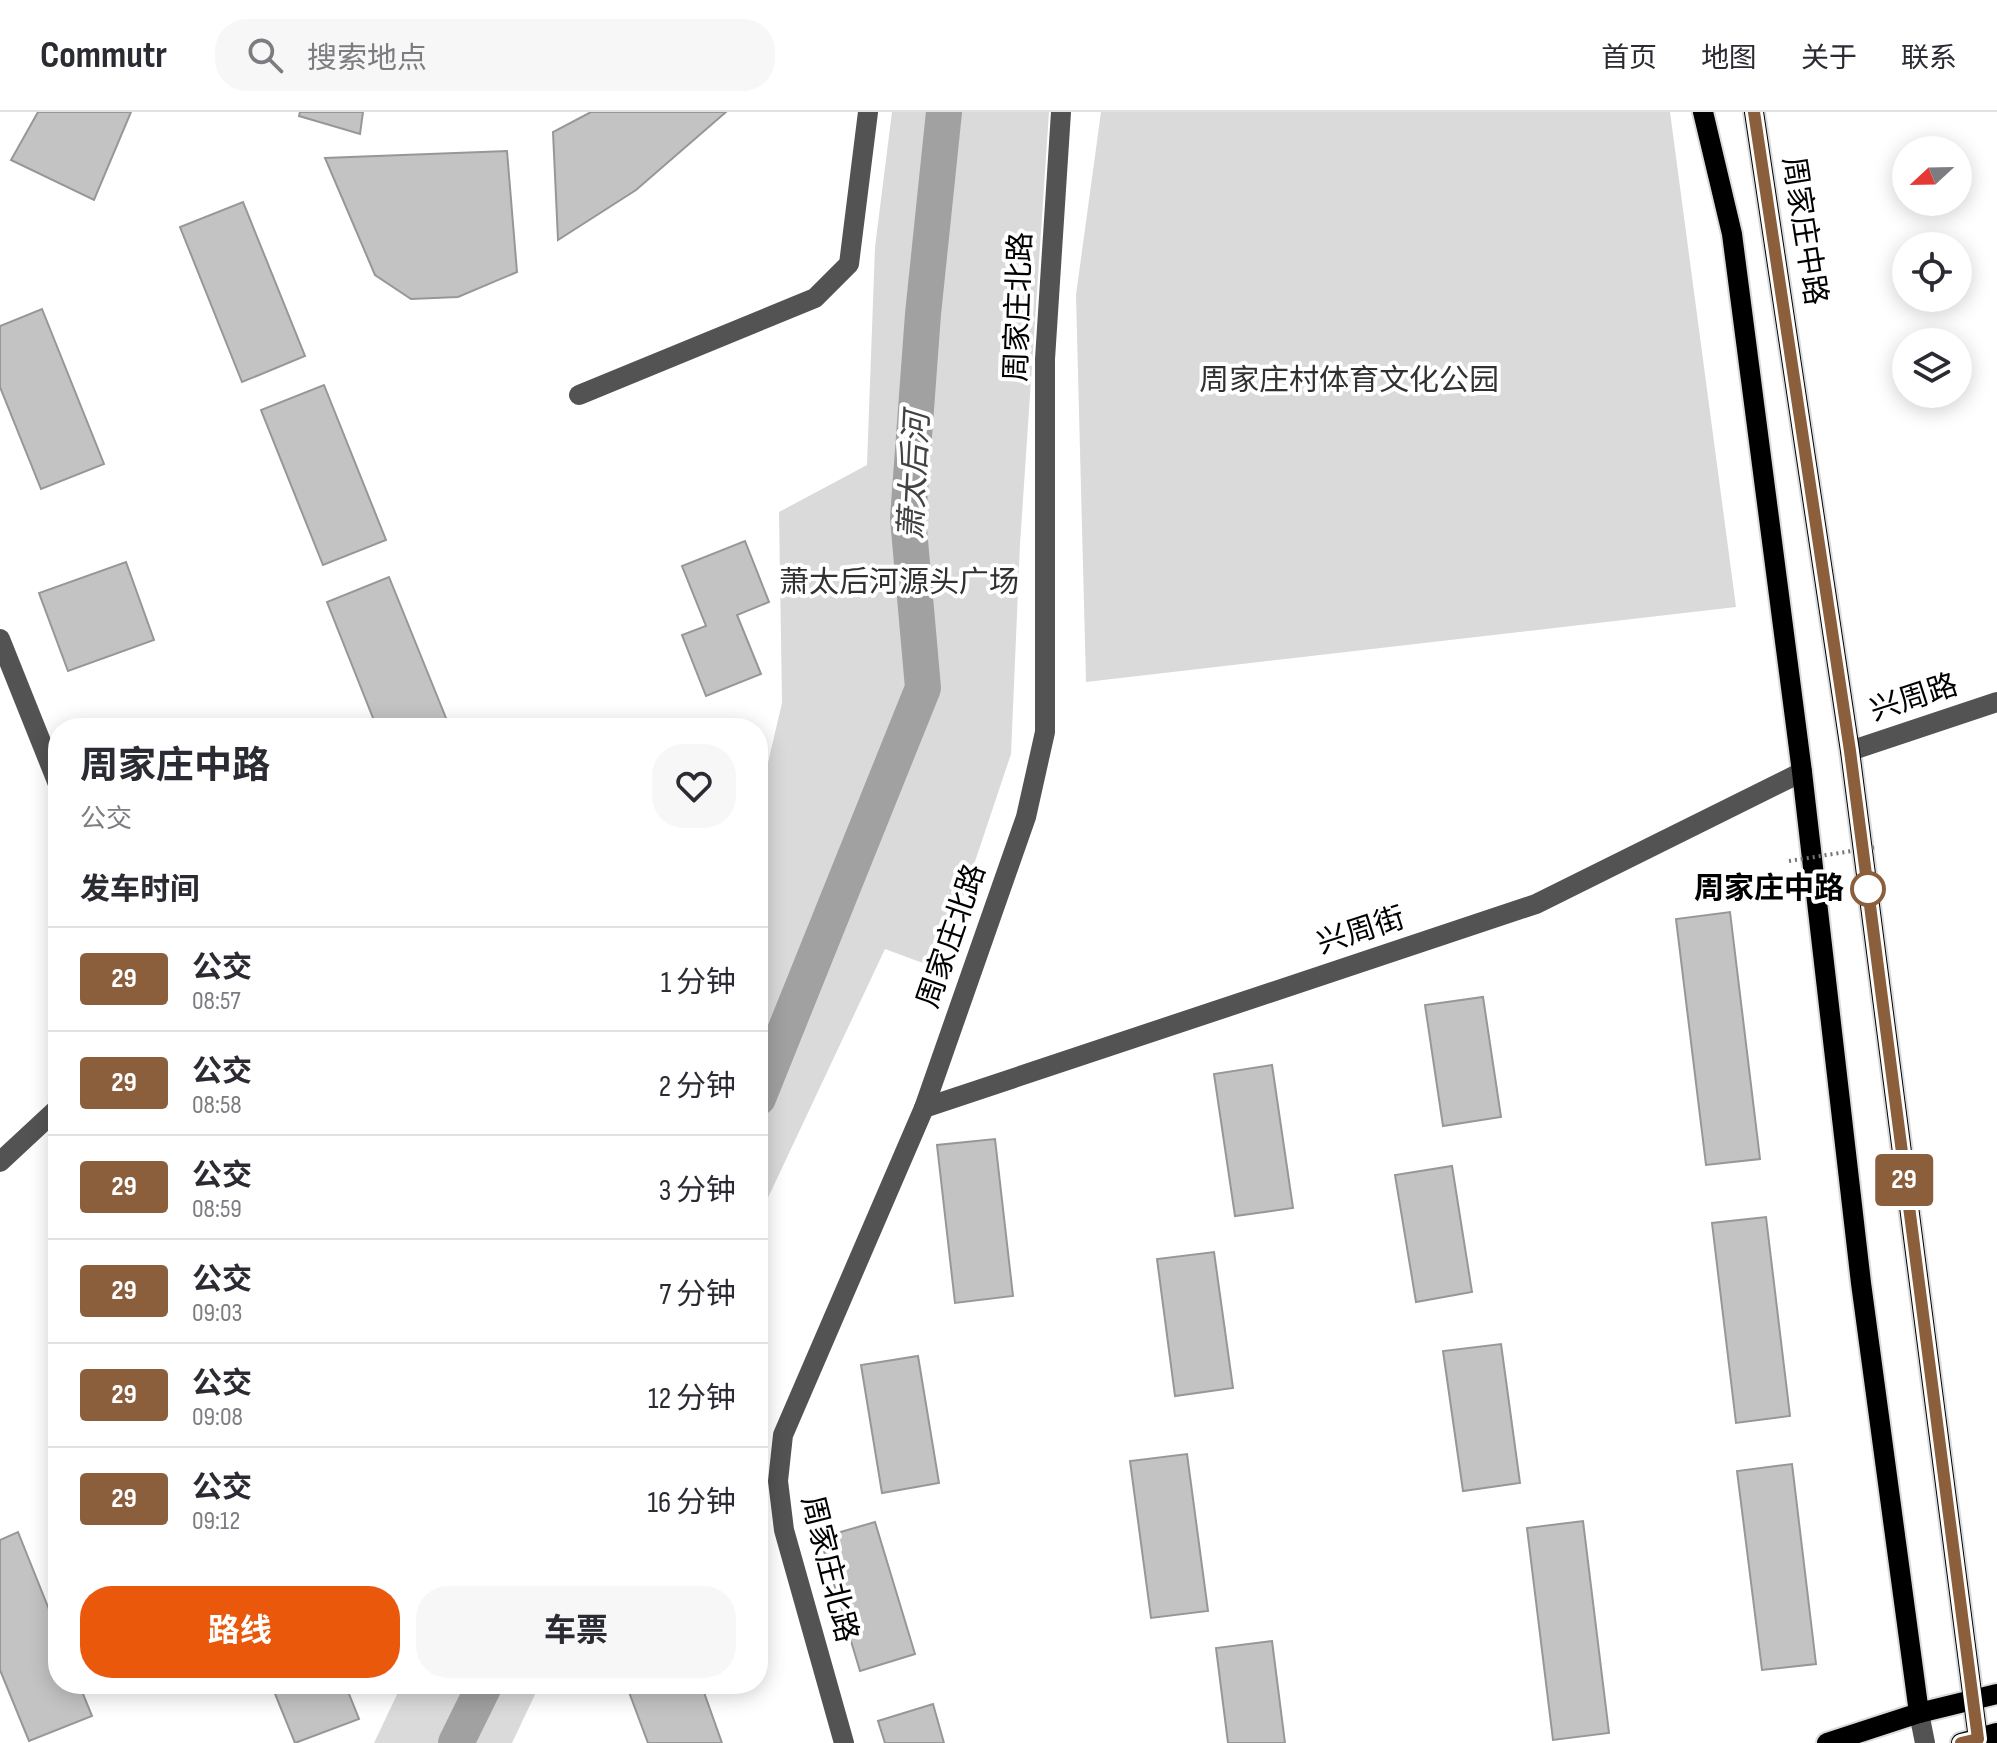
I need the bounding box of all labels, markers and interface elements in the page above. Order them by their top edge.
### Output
search box [215,19,775,91]
text: Commutr [40,33,167,78]
icon: search [243,33,287,77]
text: 搜索地点 [307,41,427,77]
text: 首页 [1601,42,1657,75]
text: 地图 [1701,42,1757,75]
text: 关于 [1801,42,1857,75]
text: 联系 [1901,42,1957,75]
north arrow [1892,136,1972,216]
map controls [1892,136,1972,408]
street label: 周家庄中路 [1774,154,1834,308]
street label: 周家庄北路 [998,231,1040,383]
button: locate [1892,232,1972,312]
button: layers [1892,328,1972,408]
park label: 周家庄村体育文化公园 [1199,363,1499,399]
water label: 萧太后河 [892,405,938,541]
park label: 萧太后河源头广场 [779,565,1019,601]
street label: 兴周路 [1866,667,1962,729]
text: 周家庄中路 [80,744,270,789]
button: heart [652,744,736,828]
text: 公交 [80,804,132,835]
street label: 周家庄北路 [911,859,993,1013]
place label: 周家庄中路 [1694,871,1844,907]
text: 发车时间 [80,872,200,908]
marker: 周家庄中路 [1851,872,1885,906]
street label: 兴周街 [1313,900,1409,962]
text: 公交 [192,950,252,986]
text: 29 [111,962,137,995]
text: 1 分钟 [661,965,736,1001]
text: 08:57 [192,986,241,1017]
text: 公交 [192,1054,252,1090]
text: 29 [111,1066,137,1099]
text: 2 分钟 [659,1069,736,1105]
text: 08:58 [192,1090,242,1121]
line badge: 29 [1868,1154,1940,1206]
text: 公交 [192,1158,252,1194]
text: 29 [1891,1163,1917,1196]
text: 29 [111,1170,137,1203]
text: 3 分钟 [659,1173,736,1209]
text: 08:59 [192,1194,242,1225]
text: 公交 [192,1262,252,1298]
text: 29 [111,1274,137,1307]
text: 7 分钟 [659,1277,736,1313]
text: 09:03 [192,1298,243,1329]
text: 公交 [192,1366,252,1402]
text: 29 [111,1378,137,1411]
text: 12 分钟 [648,1381,736,1417]
text: 09:08 [192,1402,243,1433]
text: 公交 [192,1470,252,1506]
text: 29 [111,1482,137,1515]
text: 16 分钟 [648,1485,736,1521]
street label: 周家庄北路 [793,1492,865,1646]
text: 09:12 [192,1506,240,1537]
button: 路线 [80,1586,400,1678]
button: 车票 [416,1586,736,1678]

